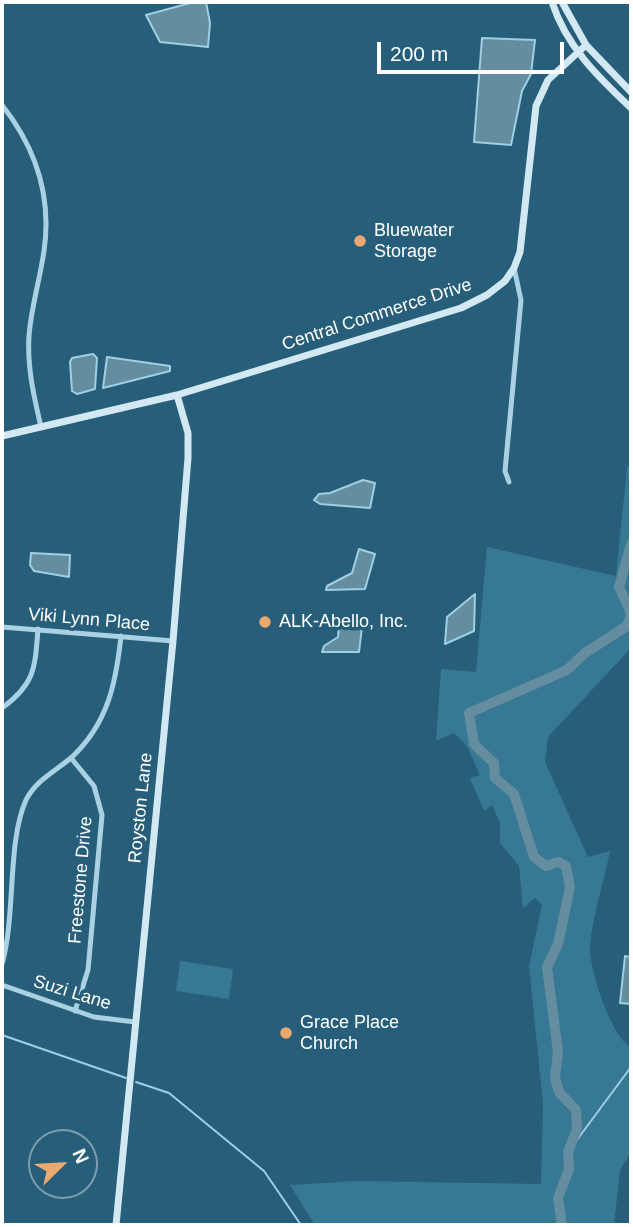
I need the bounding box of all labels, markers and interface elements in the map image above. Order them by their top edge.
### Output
scale bar [381,28,568,72]
text: 200 m [390,42,448,65]
place label: Bluewater Storage [374,220,454,262]
marker: Bluewater Storage [352,233,368,249]
street label: Central Commerce Drive [279,274,475,356]
street label: Viki Lynn Place [27,604,151,636]
place label: ALK-Abello, Inc. [279,611,408,633]
marker: ALK-Abello, Inc. [257,614,273,630]
street label: Royston Lane [124,752,158,864]
street label: Freestone Drive [65,815,97,945]
street label: Suzi Lane [31,971,113,1015]
place label: Grace Place Church [300,1012,399,1054]
marker: Grace Place Church [278,1025,294,1041]
north arrow [28,1129,98,1199]
text: N [68,1146,93,1167]

